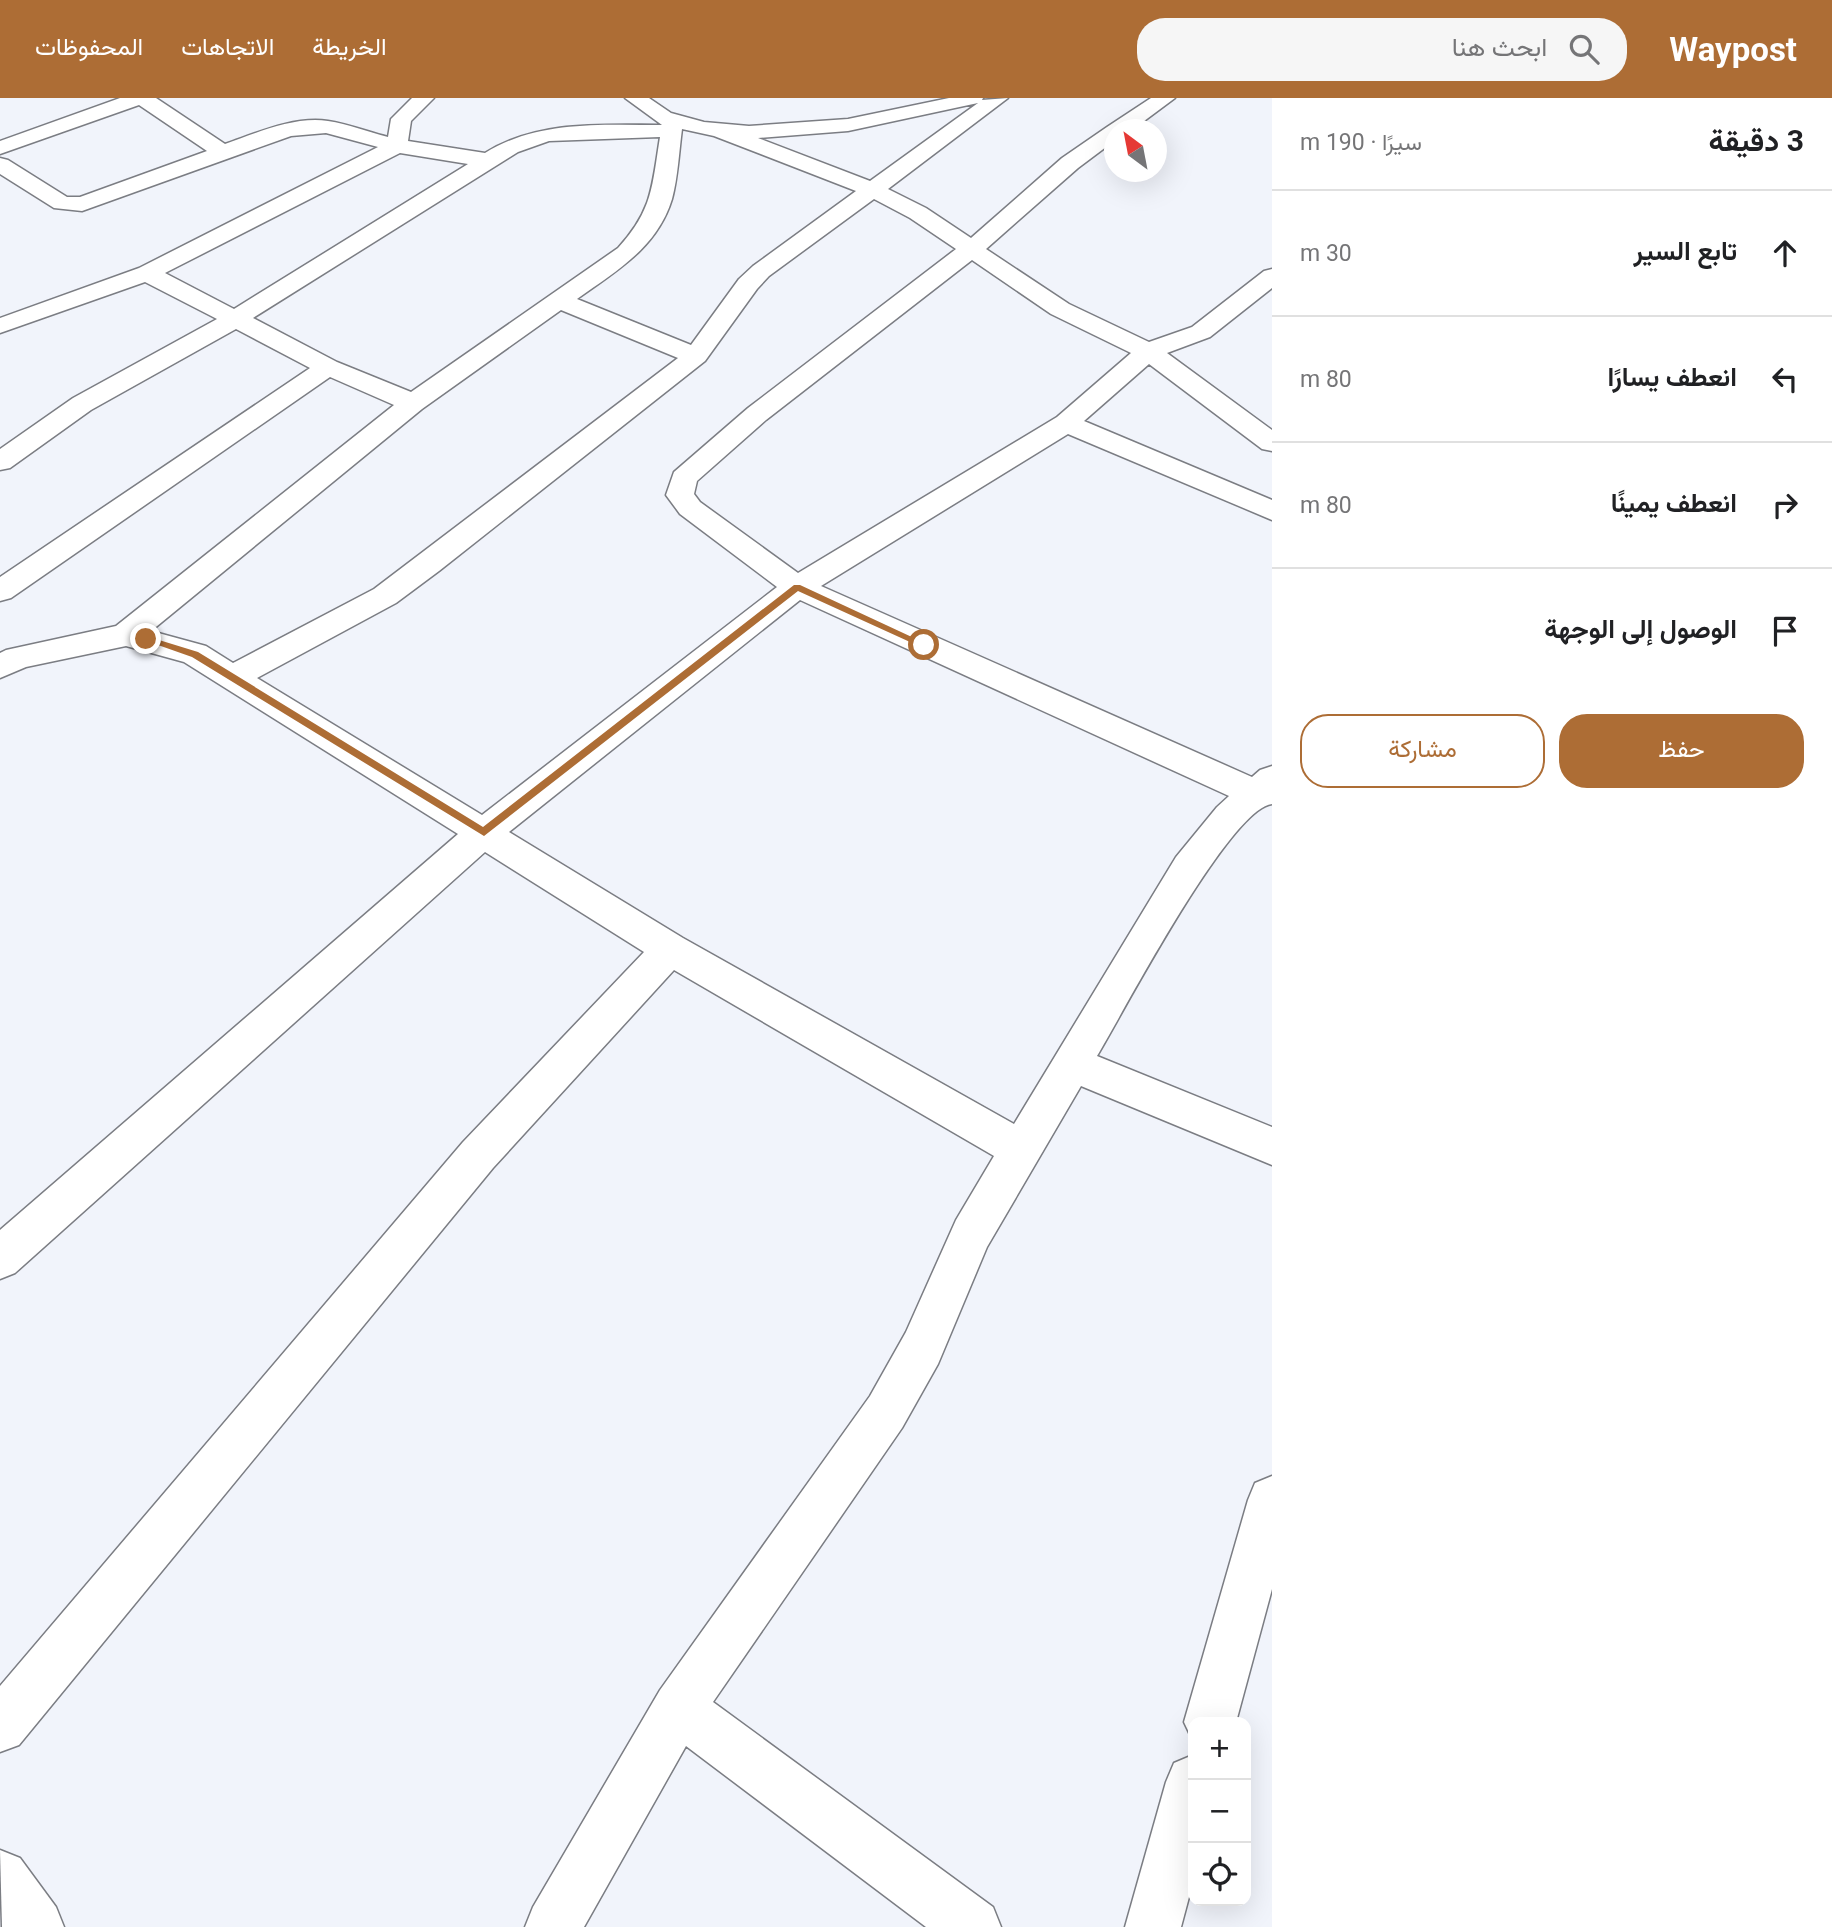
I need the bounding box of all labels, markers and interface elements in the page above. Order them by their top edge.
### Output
search box [1137,18,1627,81]
icon: search [1565,30,1603,68]
text: Waypost [1669,30,1797,69]
text: ابحث هنا [1452,32,1547,62]
text: المحفوظات [35,33,143,61]
text: الاتجاهات [181,33,274,61]
text: الخريطة [312,33,387,61]
north arrow [1104,119,1167,182]
text: 3 دقيقة [1709,123,1804,158]
text: سيرًا · 190 m [1300,129,1422,156]
icon: ahead [1766,234,1804,272]
text: تابع السير [1634,236,1737,266]
text: 30 m [1300,240,1352,267]
icon: left [1766,360,1804,398]
text: انعطف يسارًا [1607,362,1737,392]
text: 80 m [1300,366,1352,393]
icon: right [1766,486,1804,524]
text: انعطف يمينًا [1611,488,1737,518]
text: 80 m [1300,492,1352,519]
icon: arrive [1766,612,1804,650]
text: الوصول إلى الوجهة [1544,614,1737,644]
route end [130,623,161,654]
route start [908,629,939,660]
button: مشاركة [1300,714,1545,788]
button: حفظ [1559,714,1804,788]
map controls [1188,1717,1251,1906]
button: + [1188,1717,1251,1780]
button: − [1188,1780,1251,1843]
button: locate [1188,1843,1251,1906]

